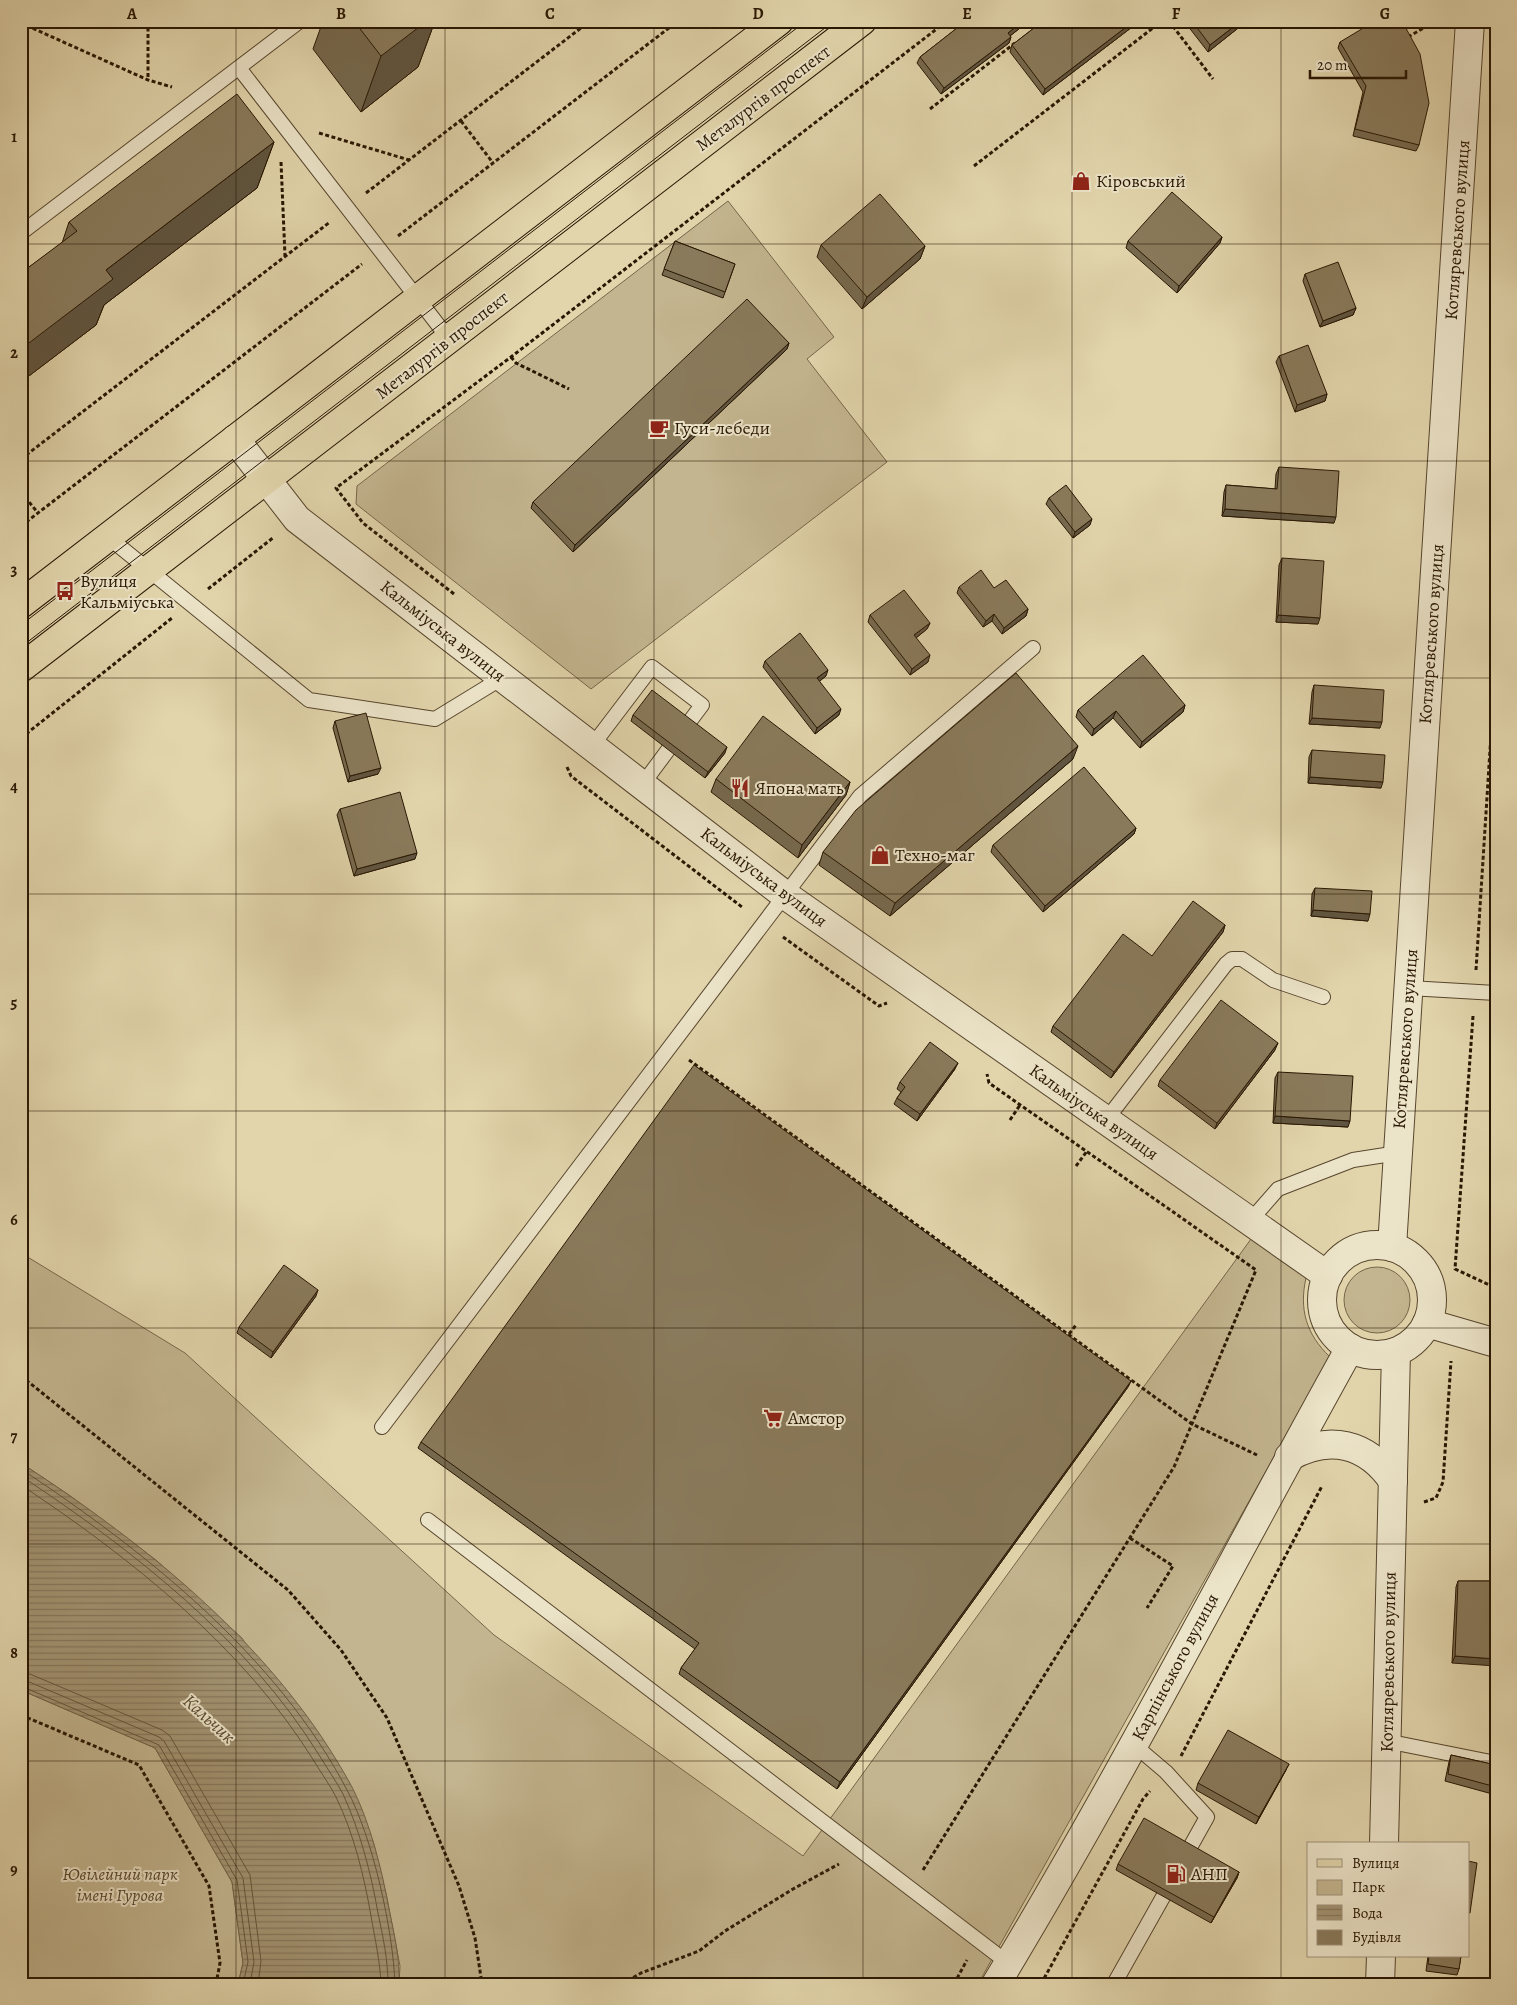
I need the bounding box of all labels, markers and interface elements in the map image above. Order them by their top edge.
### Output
text: A [126,3,138,25]
text: B [336,3,346,25]
text: C [545,3,555,25]
text: D [752,3,764,25]
text: E [962,3,972,25]
text: F [1172,3,1181,25]
text: G [1380,3,1390,25]
street label: Металургів проспект [691,39,835,157]
scale bar [1310,48,1406,80]
text: 20 m [1317,55,1348,75]
text: 1 [11,126,17,148]
street label: Котляревського вулиця [1439,139,1475,321]
place label: Кіровський [1096,169,1186,193]
shop icon: Кіровський [1070,170,1092,192]
street label: Металургів проспект [370,285,514,405]
text: 2 [10,342,18,364]
place label: Гуси-лебеди [674,416,770,440]
cafe icon: Гуси-лебеди [648,417,670,439]
street label: Котляревського вулиця [1413,543,1449,725]
text: 3 [11,559,18,581]
place label: Вулиця Кальміуська [80,569,175,614]
street label: Кальміуська вулиця [375,574,511,688]
bus stop icon: Вулиця Кальміуська [54,580,76,602]
text: 4 [10,776,18,798]
place label: Япона мать [755,776,844,800]
restaurant icon: Япона мать [729,777,751,799]
street label: Кальміуська вулиця [696,821,832,933]
place label: Техно-маг [895,843,975,867]
shop icon: Техно-маг [869,844,891,866]
street label: Котляревського вулиця [1387,948,1423,1130]
text: 5 [11,992,18,1014]
street label: Кальміуська вулиця [1025,1058,1163,1166]
text: 6 [10,1209,18,1231]
place label: Амстор [787,1406,845,1430]
supermarket icon: Амстор [762,1407,784,1429]
text: 7 [11,1426,18,1448]
street label: Котляревського вулиця [1374,1571,1402,1753]
street label: Карпінського вулиця [1126,1589,1224,1745]
text: 8 [10,1642,18,1664]
water label: Кальчик [177,1688,241,1750]
legend [1307,1842,1470,1958]
text: Вулиця [1352,1853,1399,1873]
text: 9 [10,1859,18,1881]
park label: Ювілейний парк імені Гурова [62,1862,178,1907]
place label: АНП [1190,1862,1228,1886]
fuel station icon: АНП [1165,1863,1187,1885]
text: Парк [1352,1877,1385,1897]
text: Вода [1352,1903,1383,1923]
text: Будівля [1352,1927,1401,1947]

